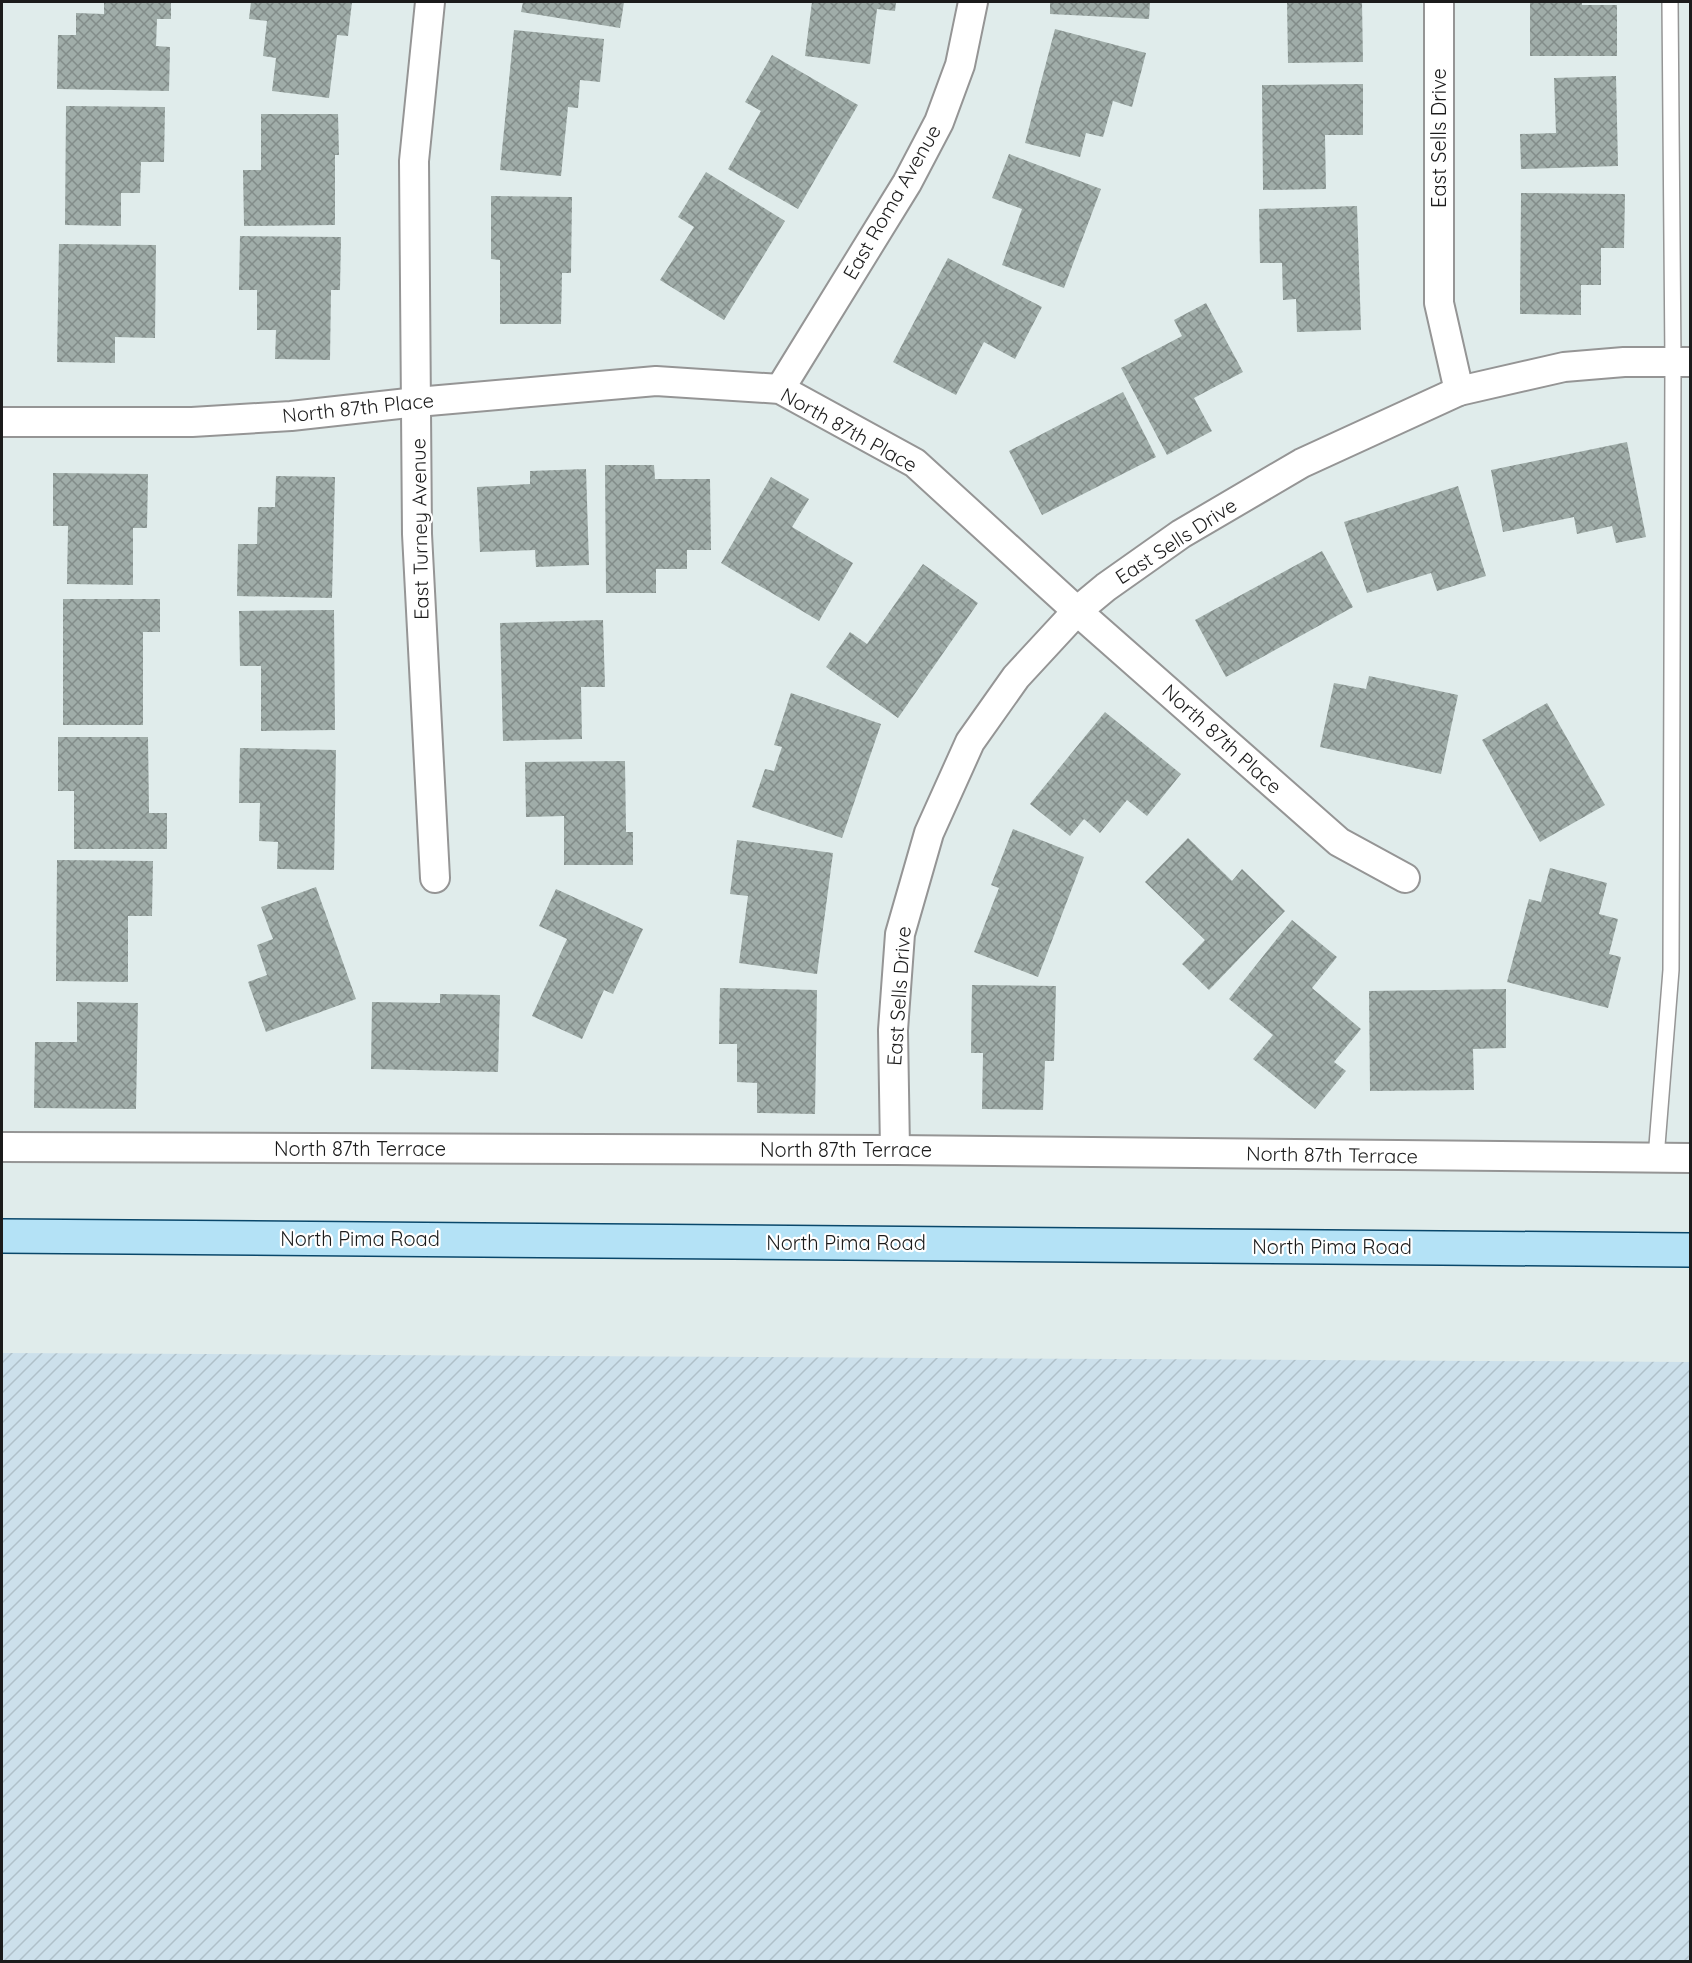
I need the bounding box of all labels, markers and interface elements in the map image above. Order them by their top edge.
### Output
street label: East Sells Drive [1426,68,1451,208]
street label: East Roma Avenue [837,120,946,284]
street label: North 87th Place [777,382,922,477]
street label: North 87th Place [281,387,435,428]
street label: East Turney Avenue [405,438,434,620]
street label: East Sells Drive [1110,492,1241,589]
street label: North 87th Place [1157,678,1287,799]
street label: East Sells Drive [881,925,916,1067]
street label: North 87th Terrace [274,1136,446,1161]
street label: North 87th Terrace [760,1137,932,1162]
street label: North 87th Terrace [1246,1141,1418,1168]
street label: North Pima Road [280,1226,440,1251]
street label: North Pima Road [766,1230,926,1255]
street label: North Pima Road [1252,1234,1412,1259]

